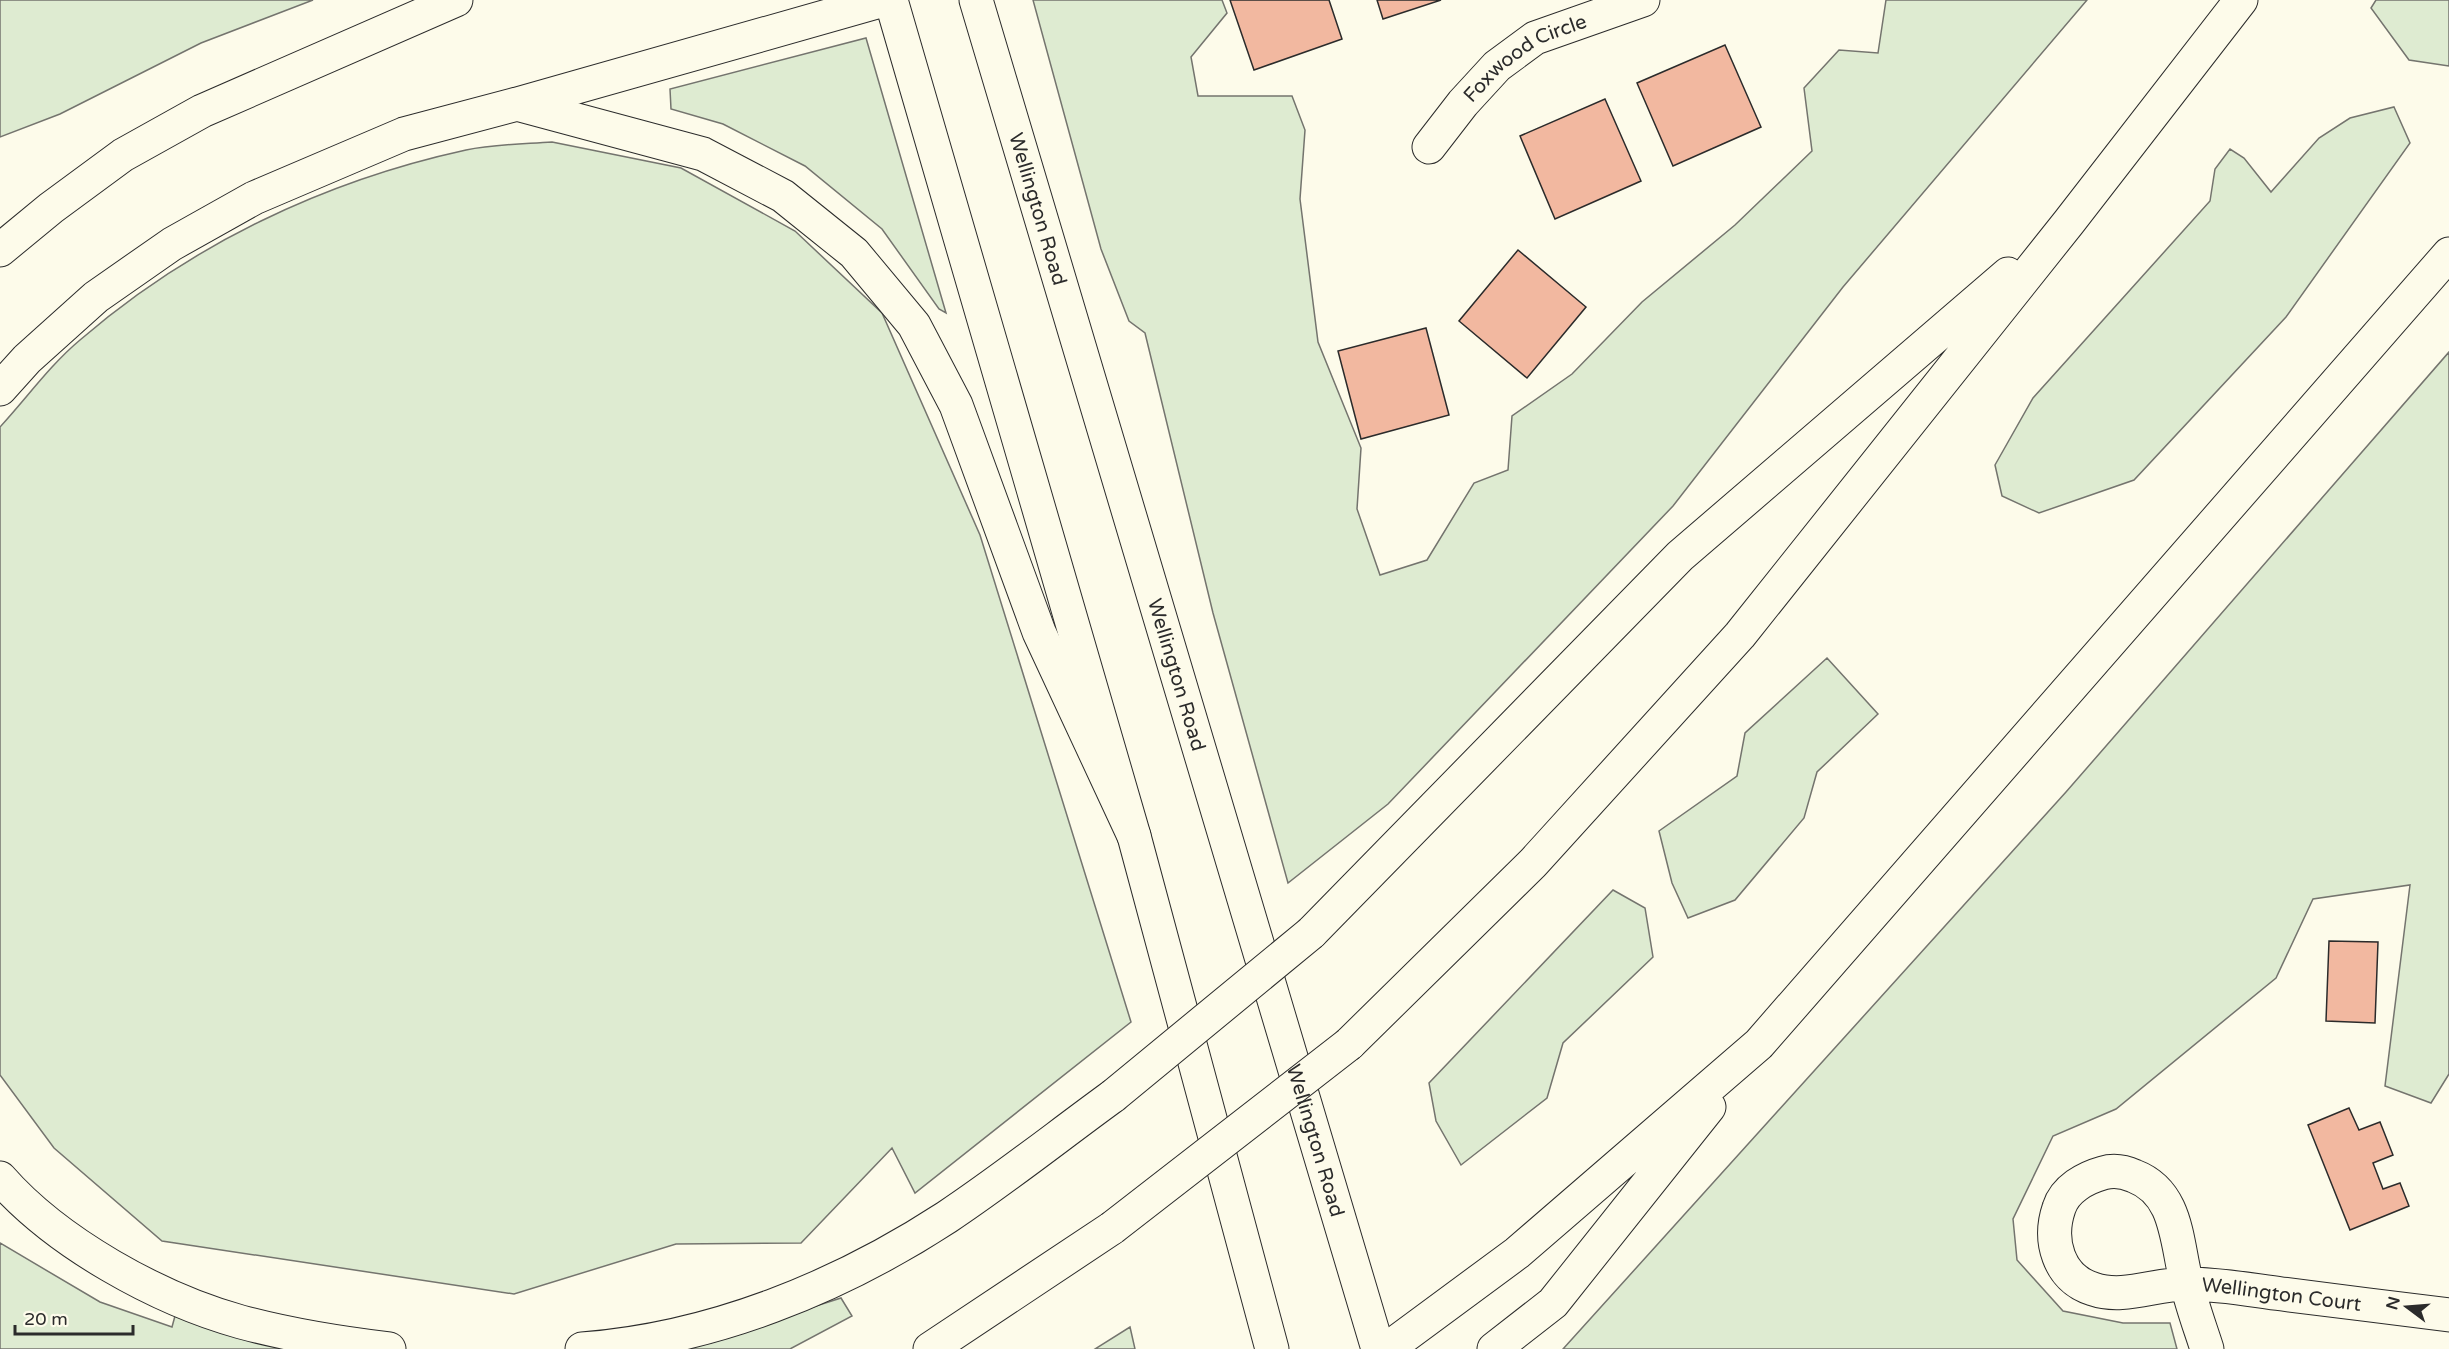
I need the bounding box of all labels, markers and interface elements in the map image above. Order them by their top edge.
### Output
street label: Foxwood Circle [1459,10,1590,108]
street label: Wellington Road [1003,130,1071,288]
street label: Wellington Road [1142,596,1210,754]
street label: Wellington Road [1281,1062,1349,1220]
street label: Wellington Court [2201,1273,2363,1317]
north arrow [2377,1277,2437,1337]
text: N [2382,1294,2405,1312]
scale bar [15,1298,134,1336]
text: 20 m [24,1308,68,1330]

